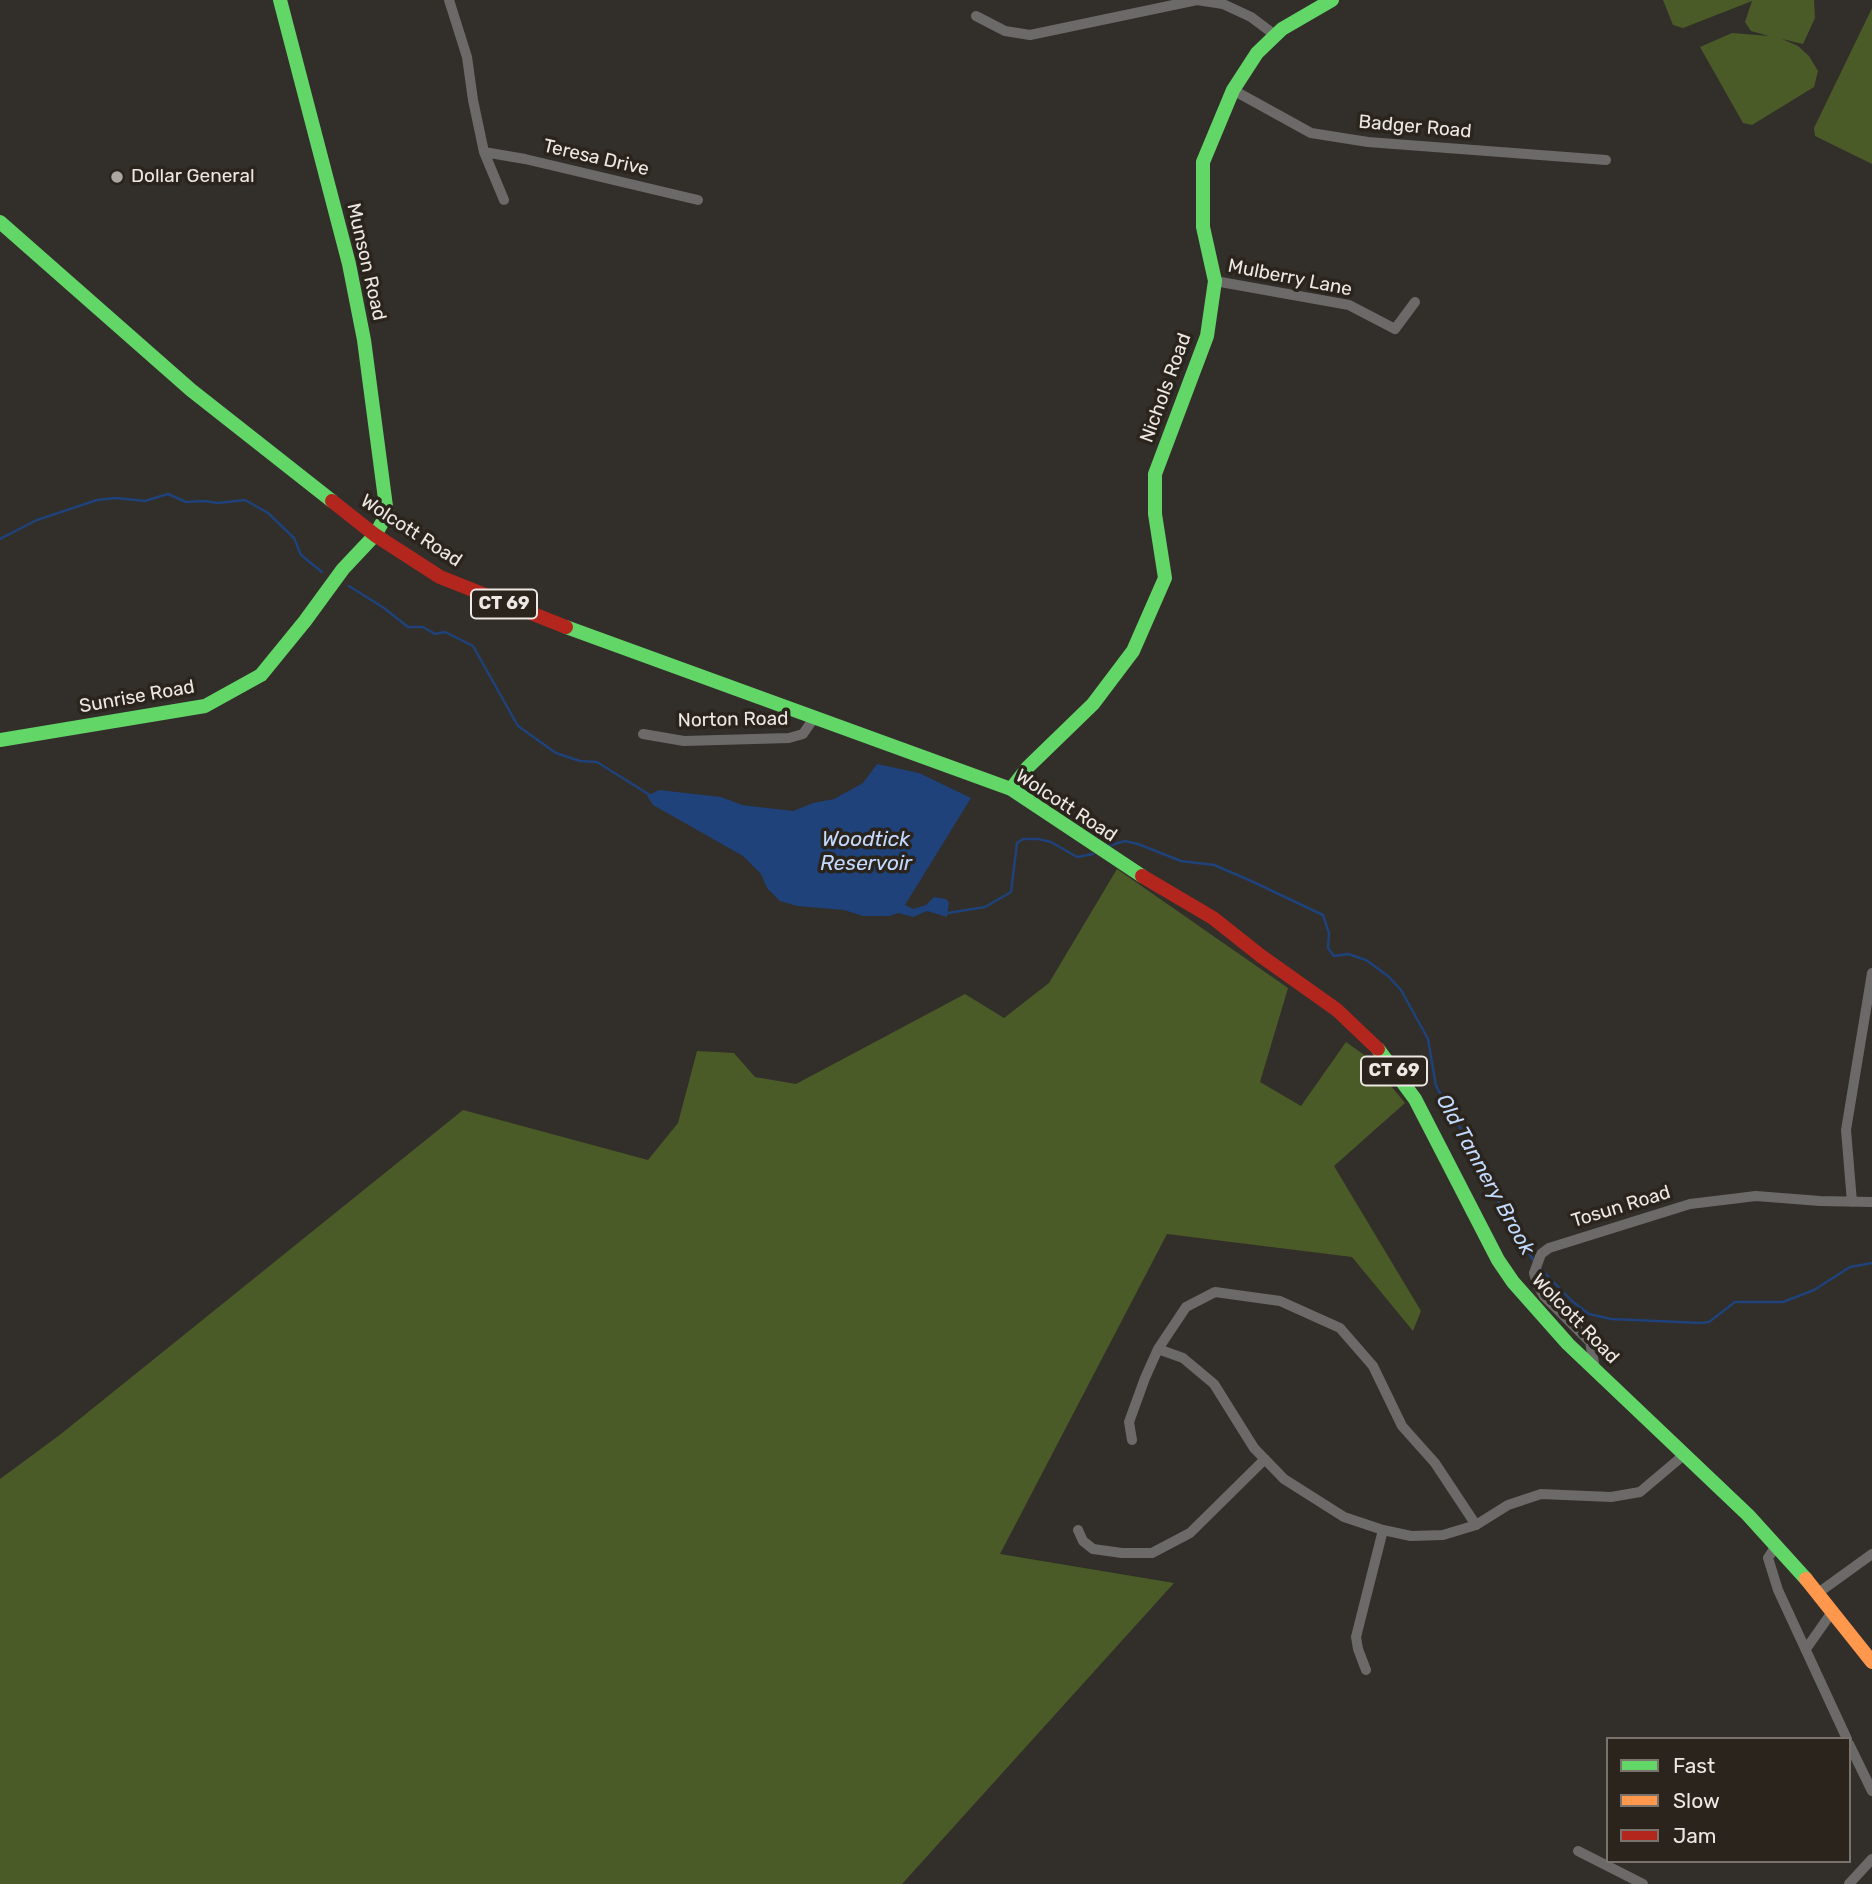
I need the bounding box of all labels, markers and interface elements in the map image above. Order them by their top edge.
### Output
street label: Badger Road [1358,111,1472,143]
street label: Teresa Drive [541,135,651,181]
place label: Dollar General [131,166,254,188]
marker: Dollar General [109,169,125,185]
street label: Munson Road [341,201,391,323]
street label: Mulberry Lane [1226,255,1354,301]
street label: Nichols Road [1136,330,1196,446]
street label: Wolcott Road [356,490,466,572]
road number: CT 69 [471,590,537,618]
street label: Sunrise Road [78,676,196,718]
street label: Norton Road [677,708,789,732]
street label: Wolcott Road [1011,765,1121,847]
water label: Woodtick Reservoir [820,827,912,877]
road number: CT 69 [1361,1056,1427,1086]
water label: Old Tannery Brook [1430,1090,1540,1260]
street label: Tosun Road [1569,1181,1673,1233]
street label: Wolcott Road [1526,1269,1624,1369]
legend [1606,1737,1851,1863]
text: Fast [1673,1753,1715,1778]
text: Slow [1673,1788,1720,1813]
text: Jam [1673,1823,1717,1848]

